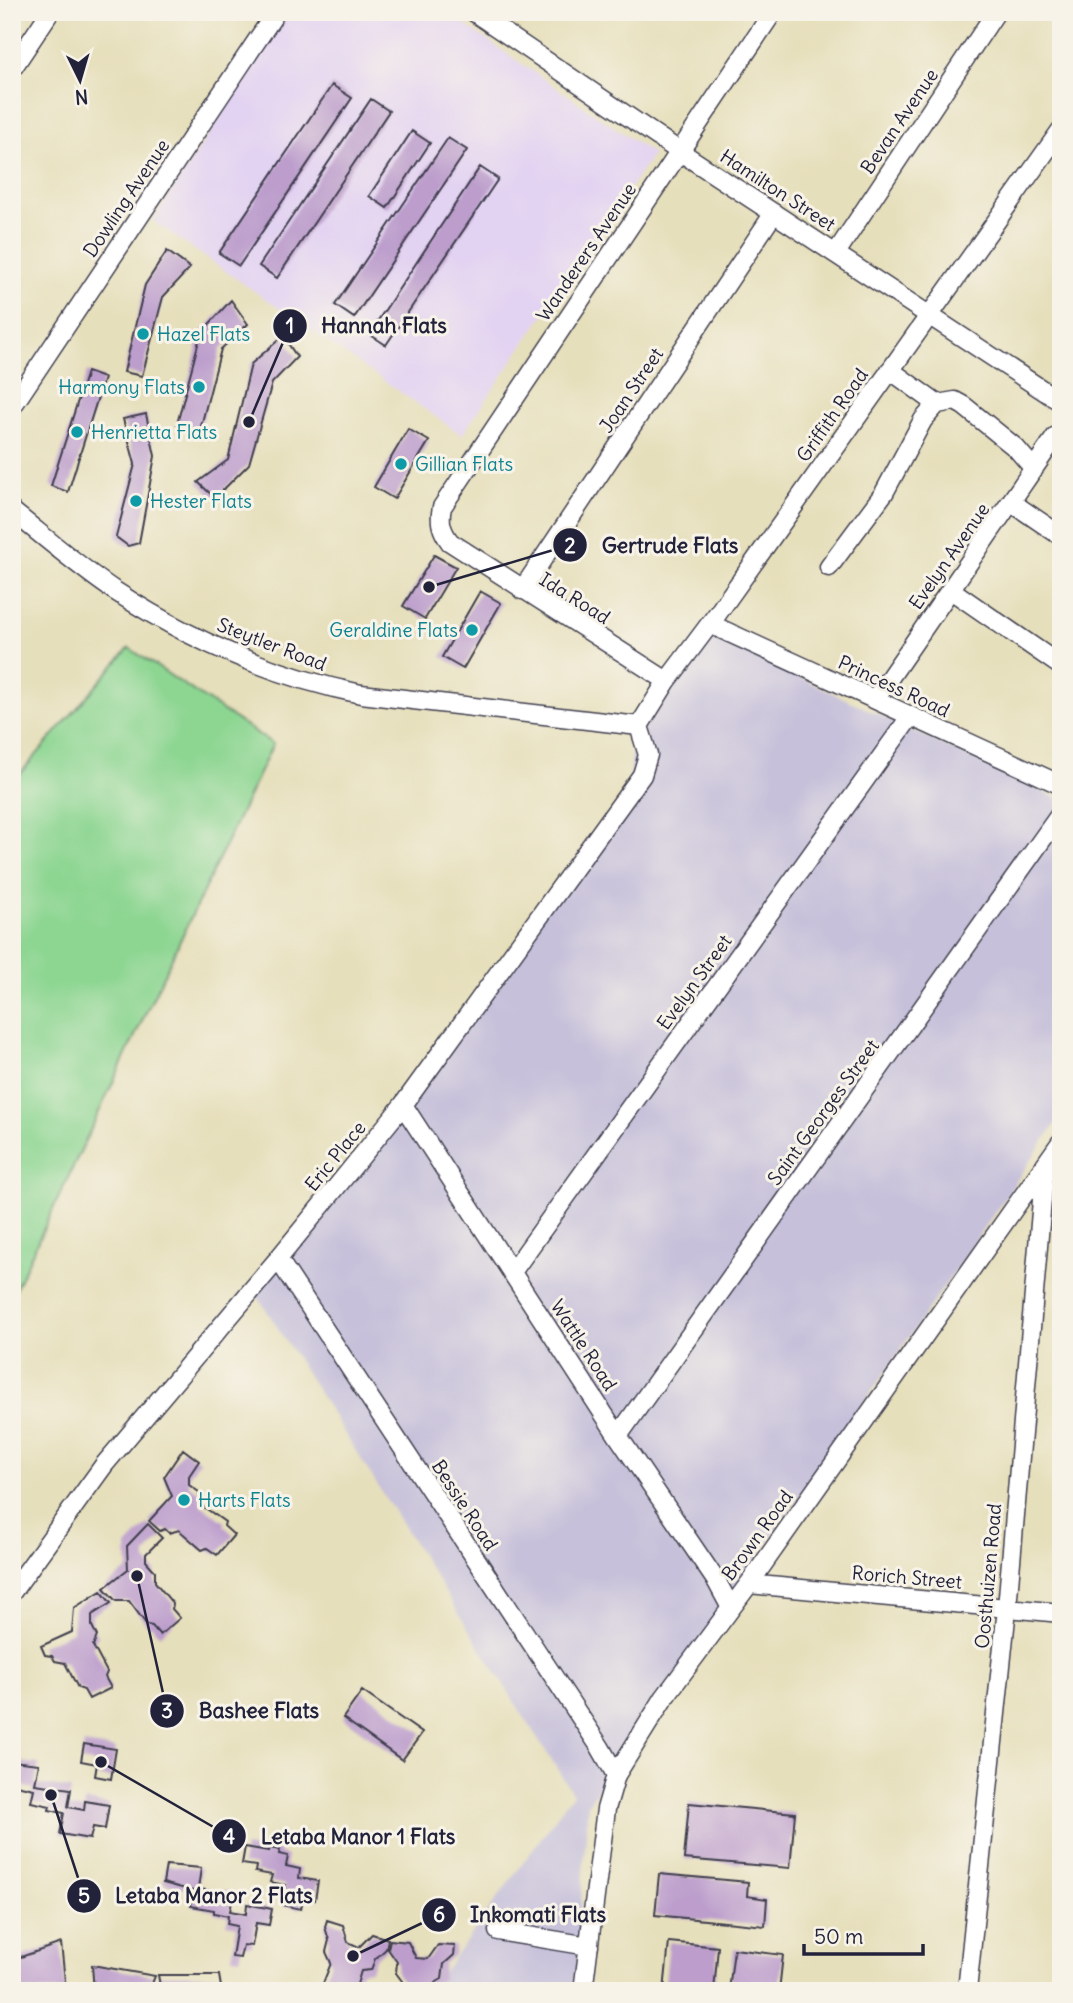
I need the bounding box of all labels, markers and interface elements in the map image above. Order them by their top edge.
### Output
north arrow [46,46,116,116]
street label: Bevan Avenue [855,64,943,178]
text: N [74,84,89,109]
street label: Dowling Avenue [78,134,174,262]
street label: Hamilton Street [716,144,840,236]
street label: Wanderers Avenue [531,178,641,326]
callout: Hannah Flats [273,305,461,347]
text: 1 [286,312,294,339]
text: Hannah Flats [321,312,447,339]
place label: Hazel Flats [157,322,250,346]
marker: Hazel Flats [135,326,151,342]
street label: Joan Street [594,343,668,437]
street label: Griffith Road [791,364,873,466]
place label: Harmony Flats [58,375,185,399]
marker: Harmony Flats [191,379,207,395]
place label: Henrietta Flats [91,420,217,444]
marker: Henrietta Flats [69,424,85,440]
place label: Gillian Flats [415,452,513,476]
marker: Gillian Flats [393,456,409,472]
place label: Hester Flats [150,489,252,513]
marker: Hester Flats [128,493,144,509]
street label: Evelyn Avenue [903,498,995,614]
callout: Gertrude Flats [552,524,752,566]
text: 2 [564,532,576,559]
text: Gertrude Flats [602,532,739,559]
street label: Ida Road [535,567,615,629]
street label: Steytler Road [214,612,330,676]
place label: Geraldine Flats [329,618,458,642]
marker: Geraldine Flats [464,622,480,638]
street label: Princess Road [834,650,954,722]
street label: Evelyn Street [651,930,737,1034]
street label: Saint Georges Street [762,1034,884,1190]
street label: Eric Place [299,1116,371,1196]
street label: Wattle Road [546,1295,622,1395]
street label: Bessie Road [427,1455,503,1555]
street label: Brown Road [716,1485,798,1585]
place label: Harts Flats [198,1488,291,1512]
marker: Harts Flats [176,1492,192,1508]
street label: Oosthuizen Road [970,1502,1006,1650]
street label: Rorich Street [851,1560,963,1594]
callout: Bashee Flats [149,1690,333,1732]
text: 3 [161,1697,173,1724]
text: Bashee Flats [199,1697,320,1724]
callout: Letaba Manor 1 Flats [212,1815,469,1857]
text: 4 [223,1823,235,1850]
text: Letaba Manor 1 Flats [261,1823,456,1850]
callout: Letaba Manor 2 Flats [66,1875,327,1917]
text: 5 [78,1882,90,1909]
text: Letaba Manor 2 Flats [115,1882,313,1909]
callout: Inkomati Flats [421,1894,620,1936]
text: 6 [433,1901,445,1928]
text: Inkomati Flats [470,1901,606,1928]
scale bar [804,1912,922,1956]
text: 50 m [814,1923,863,1950]

